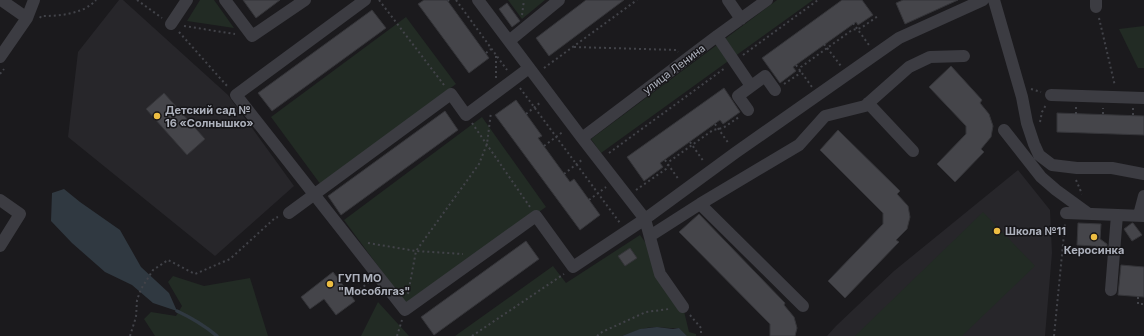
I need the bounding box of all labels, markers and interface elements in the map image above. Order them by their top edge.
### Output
street label: улица Ленина [640,41,708,97]
place label: Детский сад № 16 «Солнышко» [165,103,254,130]
marker: Детский сад № 16 «Солнышко» [152,111,162,121]
place label: Школа №11 [1005,224,1066,238]
marker: Школа №11 [992,226,1002,236]
marker: Керосинка [1089,232,1099,242]
place label: Керосинка [1064,243,1124,257]
place label: ГУП МО "Мособлгаз" [338,271,410,298]
marker: ГУП МО "Мособлгаз" [325,279,335,289]

